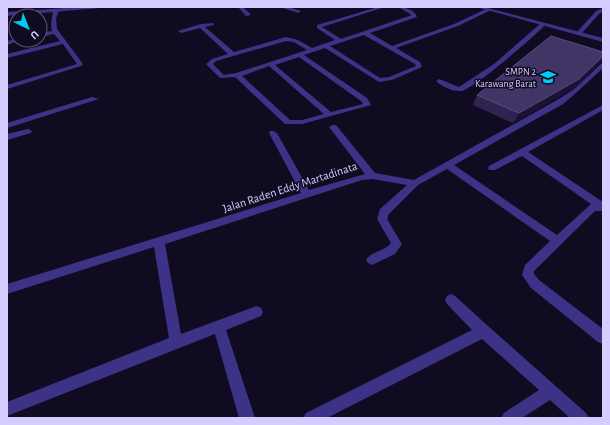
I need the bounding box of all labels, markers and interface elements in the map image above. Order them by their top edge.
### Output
north arrow [8,8,48,48]
text: U [28,29,41,41]
place label: SMPN 2 Karawang Barat [475,67,537,89]
school or university icon: SMPN 2 Karawang Barat [539,68,557,86]
street label: Jalan Raden Eddy Martadinata [221,159,359,215]

